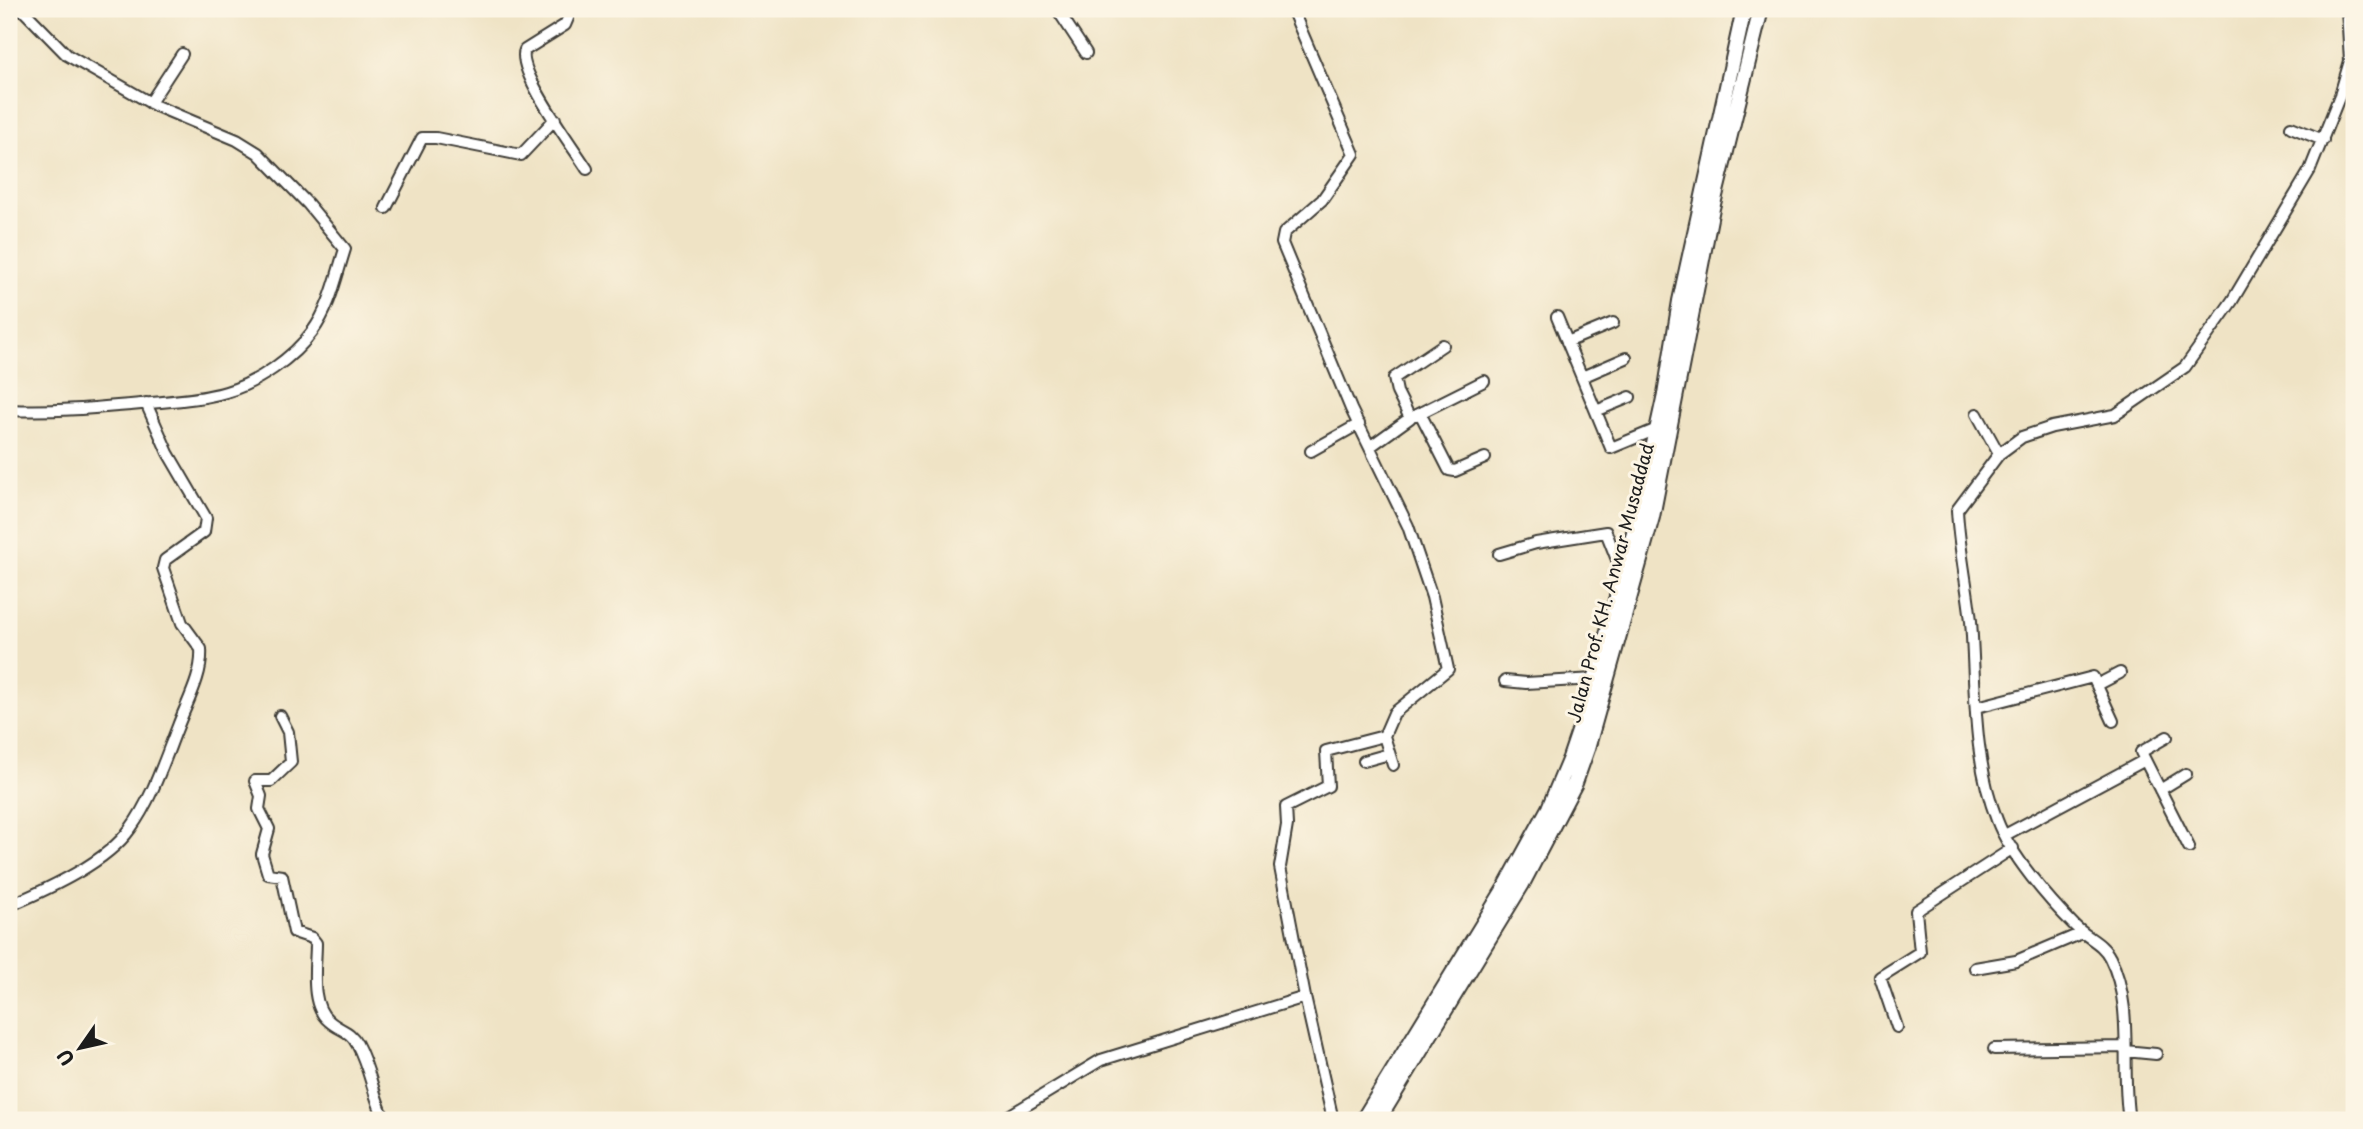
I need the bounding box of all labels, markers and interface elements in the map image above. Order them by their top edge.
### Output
street label: Jalan Prof. KH. Anwar Musaddad [1559,440,1660,726]
north arrow [46,1014,116,1084]
text: U [49,1044,81,1072]

